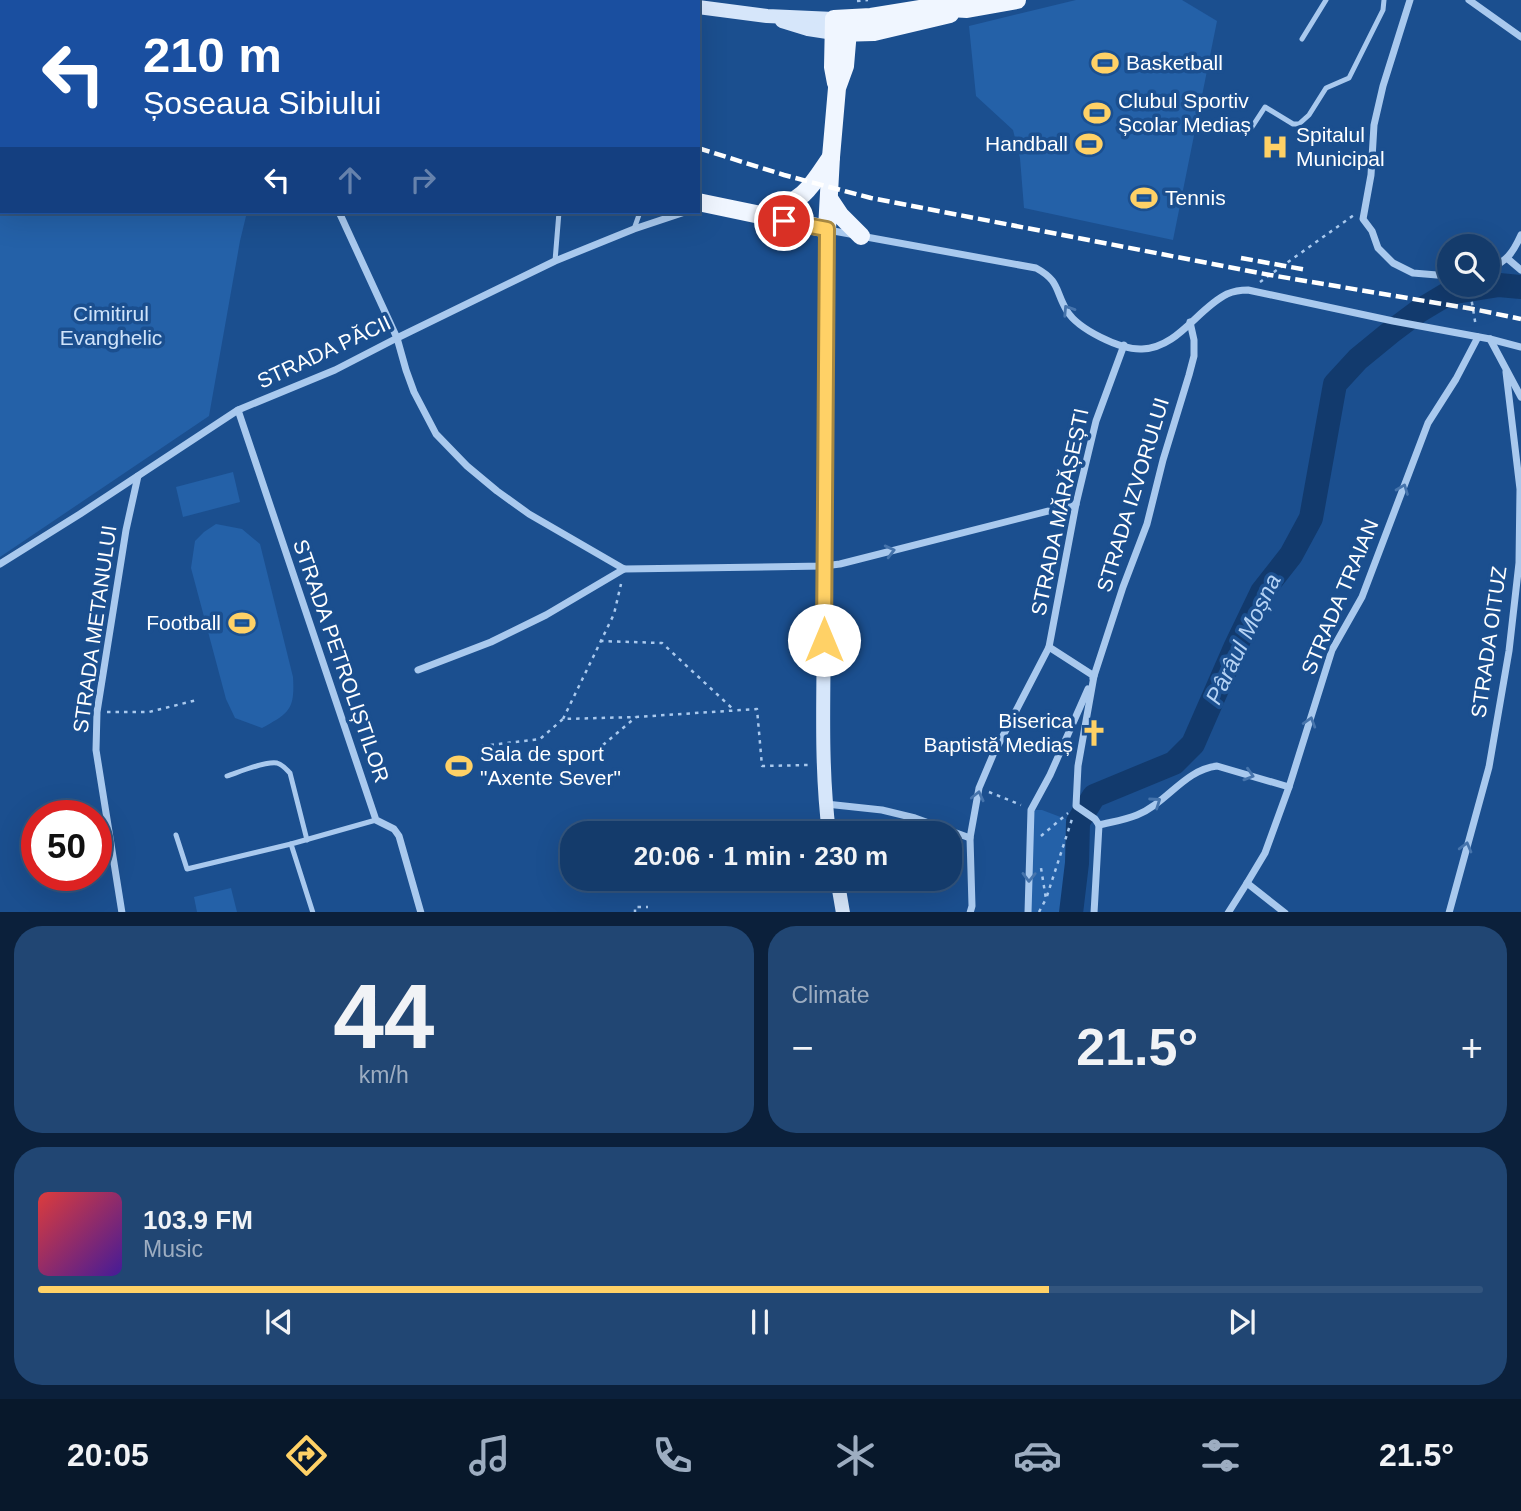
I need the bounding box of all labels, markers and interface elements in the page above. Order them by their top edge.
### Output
icon: left [28,28,119,119]
text: 210 m [143,28,282,82]
sports icon: Basketball [1090,48,1120,78]
place label: Basketball [1126,51,1223,74]
text: Șoseaua Sibiului [143,85,381,121]
place label: Clubul Sportiv Școlar Mediaș [1118,89,1251,136]
sports icon: Clubul Sportiv Școlar Mediaș [1082,98,1112,128]
place label: Spitalul Municipal [1296,123,1385,170]
sports icon: Handball [1074,129,1104,159]
place label: Handball [985,132,1068,155]
hospital icon: Spitalul Municipal [1260,132,1290,162]
icon: left [258,161,296,199]
icon: ahead [331,161,369,199]
icon: right [404,161,442,199]
sports icon: Tennis [1129,183,1159,213]
place label: Tennis [1165,186,1226,209]
pin [754,191,814,251]
icon: arrive [765,202,803,240]
map controls [1437,234,1500,297]
button: search [1437,234,1500,297]
park label: Cimitirul Evanghelic [60,302,162,349]
one-way arrow [1064,305,1077,318]
street label: STRADA PĂCII [253,311,394,393]
street label: STRADA IZVORULUI [1092,395,1173,595]
street label: STRADA MĂRĂȘEȘTI [1026,406,1093,618]
one-way arrow [1394,483,1408,495]
street label: STRADA TRAIAN [1296,516,1383,678]
street label: STRADA METANULUI [69,524,120,734]
street label: STRADA PETROLIȘTILOR [289,536,394,785]
one-way arrow [884,545,896,559]
street label: STRADA OITUZ [1466,564,1511,719]
water label: Pârâul Moșna [1200,570,1286,708]
position arrow [787,603,861,677]
sports icon: Football [227,608,257,638]
place label: Football [146,611,221,634]
place label: Biserica Baptistă Mediaș [924,709,1073,756]
one-way arrow [1301,717,1316,729]
church icon: Biserica Baptistă Mediaș [1079,718,1109,748]
place label: Sala de sport "Axente Sever" [480,742,621,789]
sports icon: Sala de sport "Axente Sever" [444,751,474,781]
one-way arrow [1243,767,1255,782]
one-way arrow [970,790,984,802]
one-way arrow [1148,798,1161,810]
speed limit sign: 50 [21,800,112,891]
text: 20:06 · 1 min · 230 m [634,841,888,871]
one-way arrow [1458,841,1473,853]
one-way arrow [1021,872,1037,883]
text: 44 [333,966,434,1067]
text: Climate [792,982,869,1008]
text: 21.5° [1076,1018,1198,1076]
text: − [792,1027,814,1069]
text: + [1461,1027,1483,1069]
text: km/h [359,1062,409,1088]
text: 103.9 FM [143,1205,253,1235]
text: Music [143,1236,203,1262]
icon: previous [260,1303,298,1341]
icon: pause [741,1303,779,1341]
icon: next [1223,1303,1261,1341]
icon: directions [282,1431,331,1480]
icon: music [465,1431,514,1480]
icon: phone [648,1431,697,1480]
icon: climate [831,1431,880,1480]
icon: car [1013,1431,1062,1480]
icon: filters [1196,1431,1245,1480]
text: 20:05 [67,1437,149,1473]
text: 21.5° [1379,1437,1454,1473]

